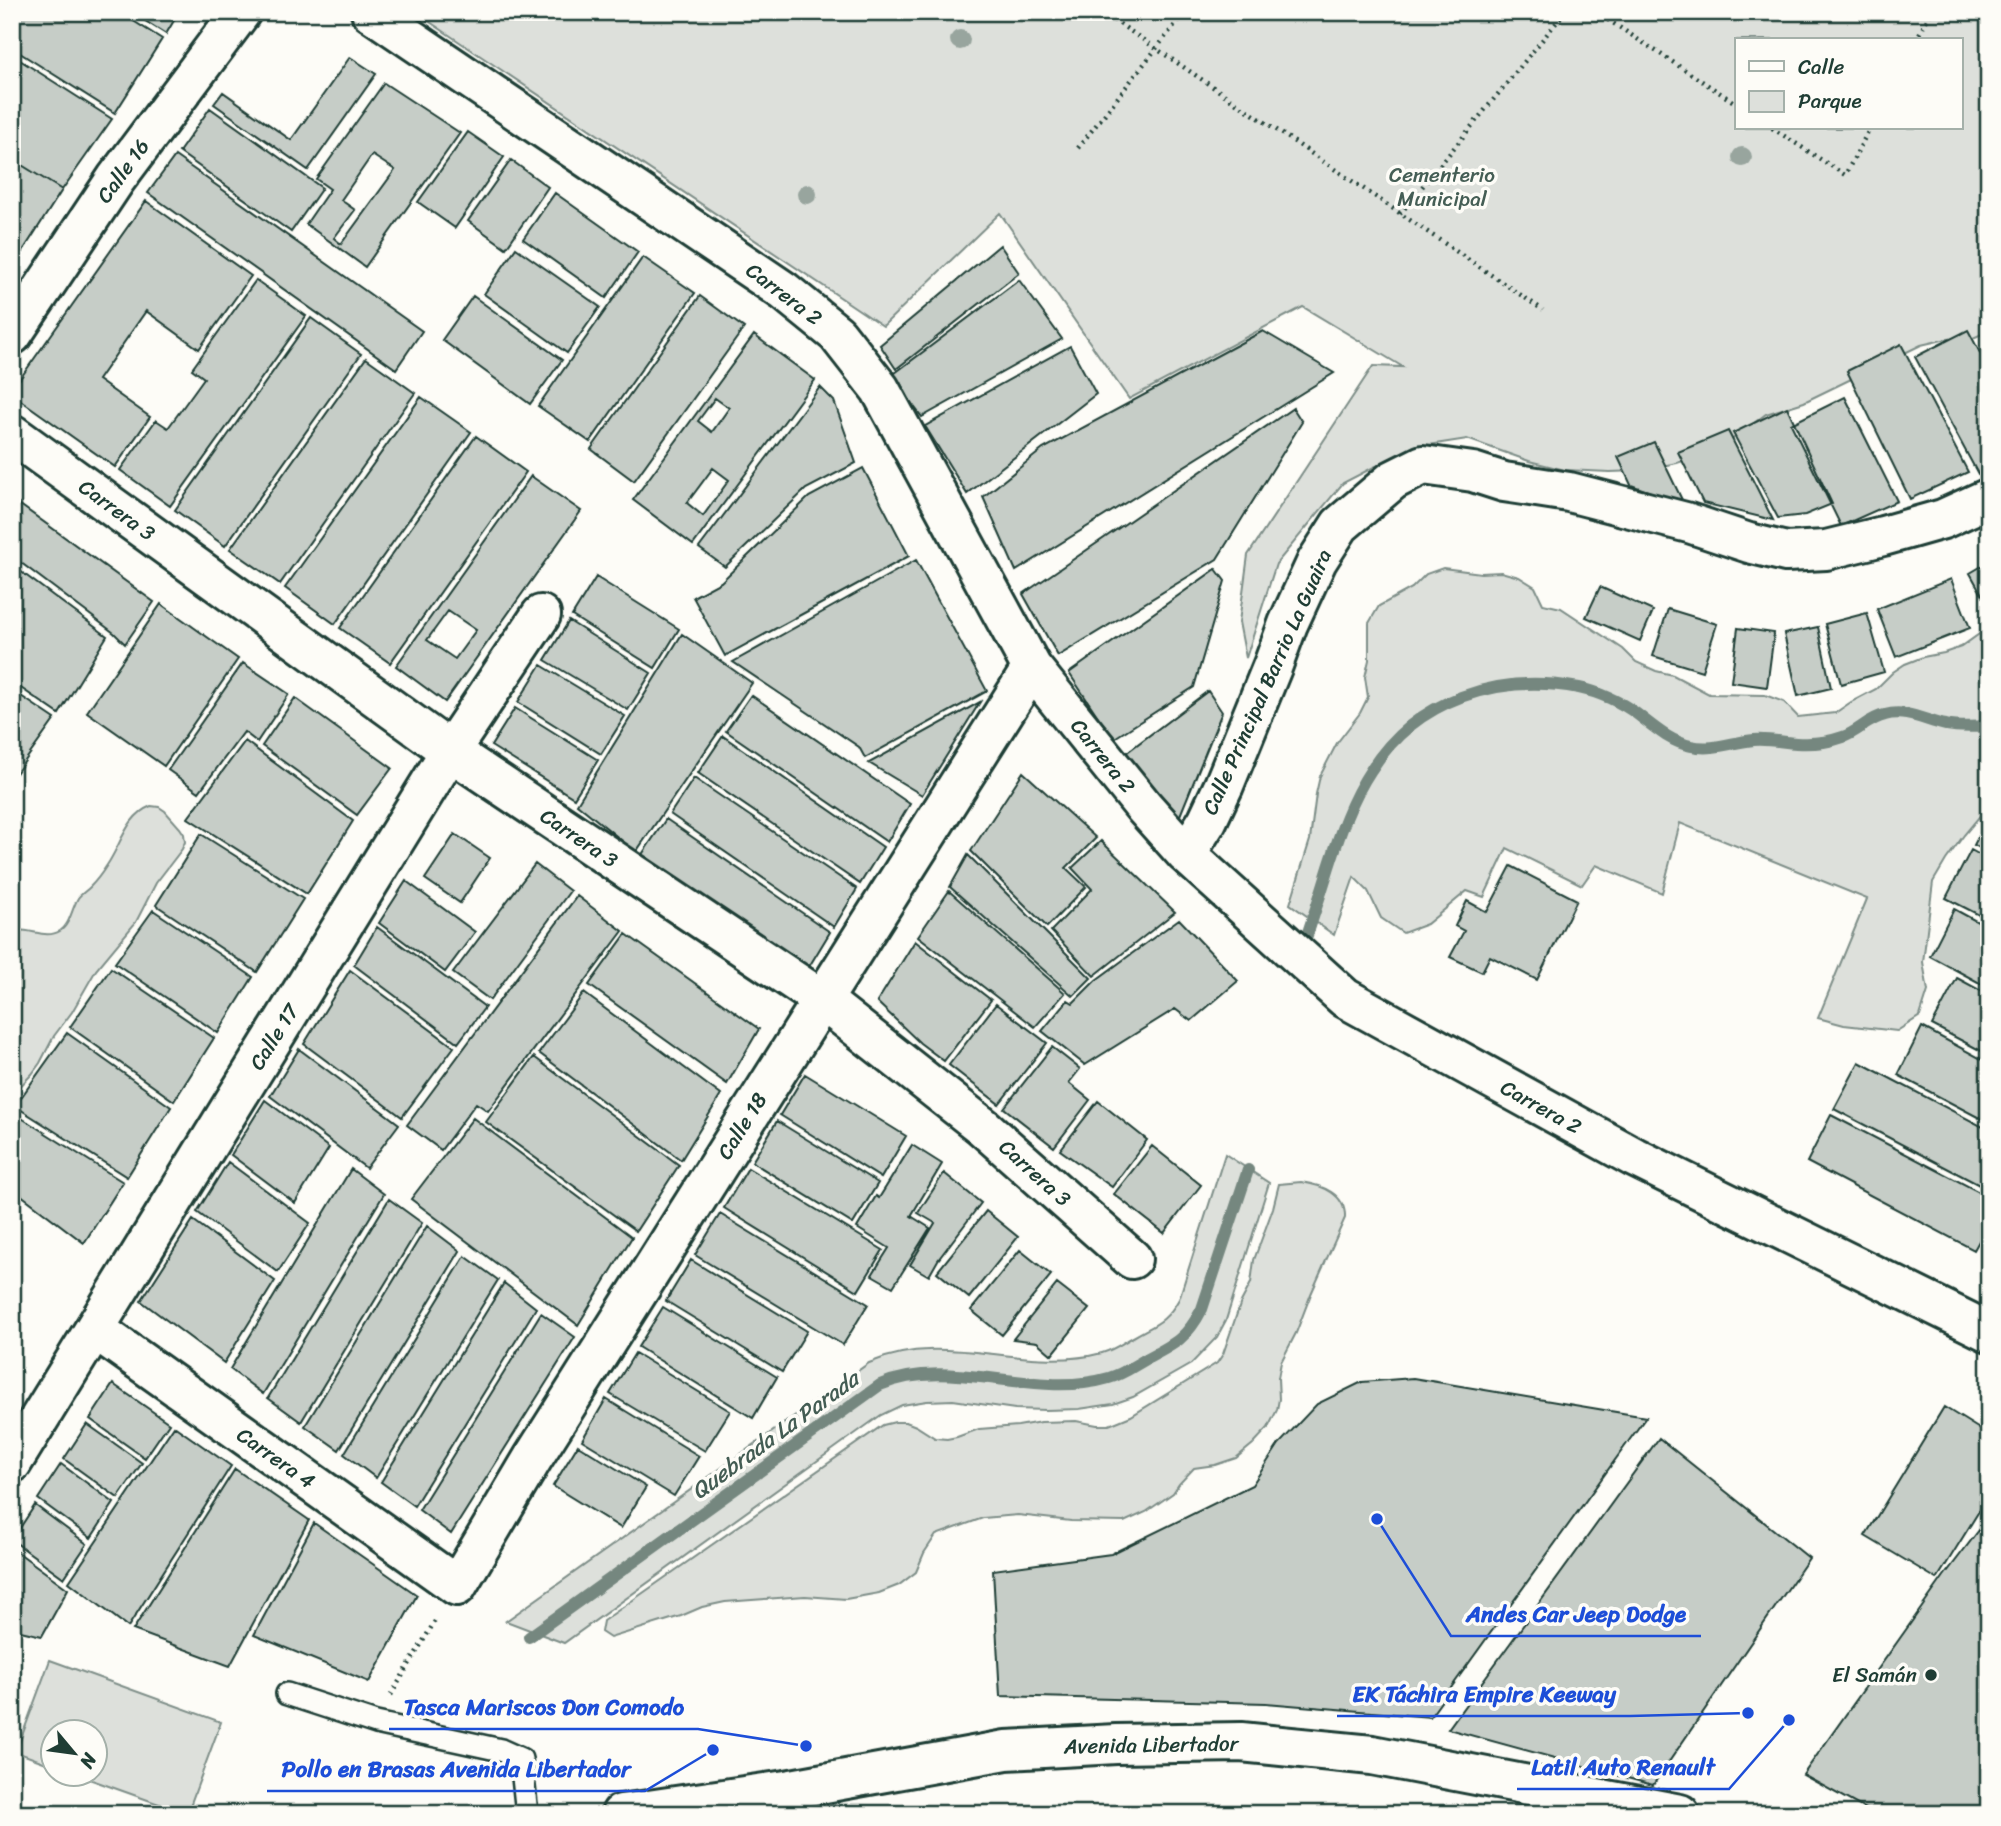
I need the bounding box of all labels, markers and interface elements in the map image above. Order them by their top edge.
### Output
legend [1735,38,1962,130]
text: Calle [1798,48,1845,86]
text: Parque [1798,82,1862,120]
street label: Calle 16 [86,130,160,212]
park label: Cementerio Municipal [1389,156,1495,218]
street label: Carrera 2 [737,252,831,336]
street label: Carrera 3 [70,469,164,551]
street label: Calle Principal Barrio La Guaira [1191,542,1343,821]
street label: Carrera 2 [1060,710,1146,802]
street label: Carrera 3 [532,798,626,879]
street label: Calle 17 [239,994,310,1078]
street label: Carrera 2 [1493,1069,1589,1145]
street label: Calle 18 [706,1084,778,1167]
street label: Carrera 3 [990,1130,1081,1217]
water label: Quebrada La Parada [682,1358,871,1510]
street label: Carrera 4 [228,1417,324,1499]
callout: Andes Car Jeep Dodge [1451,1592,1701,1636]
text: Andes Car Jeep Dodge [1465,1594,1687,1635]
place label: El Samán [1832,1656,1917,1694]
marker: El Samán [1923,1667,1939,1683]
callout: EK Táchira Empire Keeway [1337,1672,1630,1716]
text: EK Táchira Empire Keeway [1352,1674,1617,1715]
callout: Tasca Mariscos Don Comodo [389,1685,698,1729]
text: Tasca Mariscos Don Comodo [404,1687,685,1728]
north arrow [38,1717,108,1787]
street label: Avenida Libertador [1063,1724,1240,1766]
callout: Latil Auto Renault [1517,1745,1729,1789]
text: N [70,1746,107,1775]
callout: Pollo en Brasas Avenida Libertador [267,1747,645,1791]
text: Latil Auto Renault [1531,1747,1716,1788]
text: Pollo en Brasas Avenida Libertador [282,1749,633,1790]

